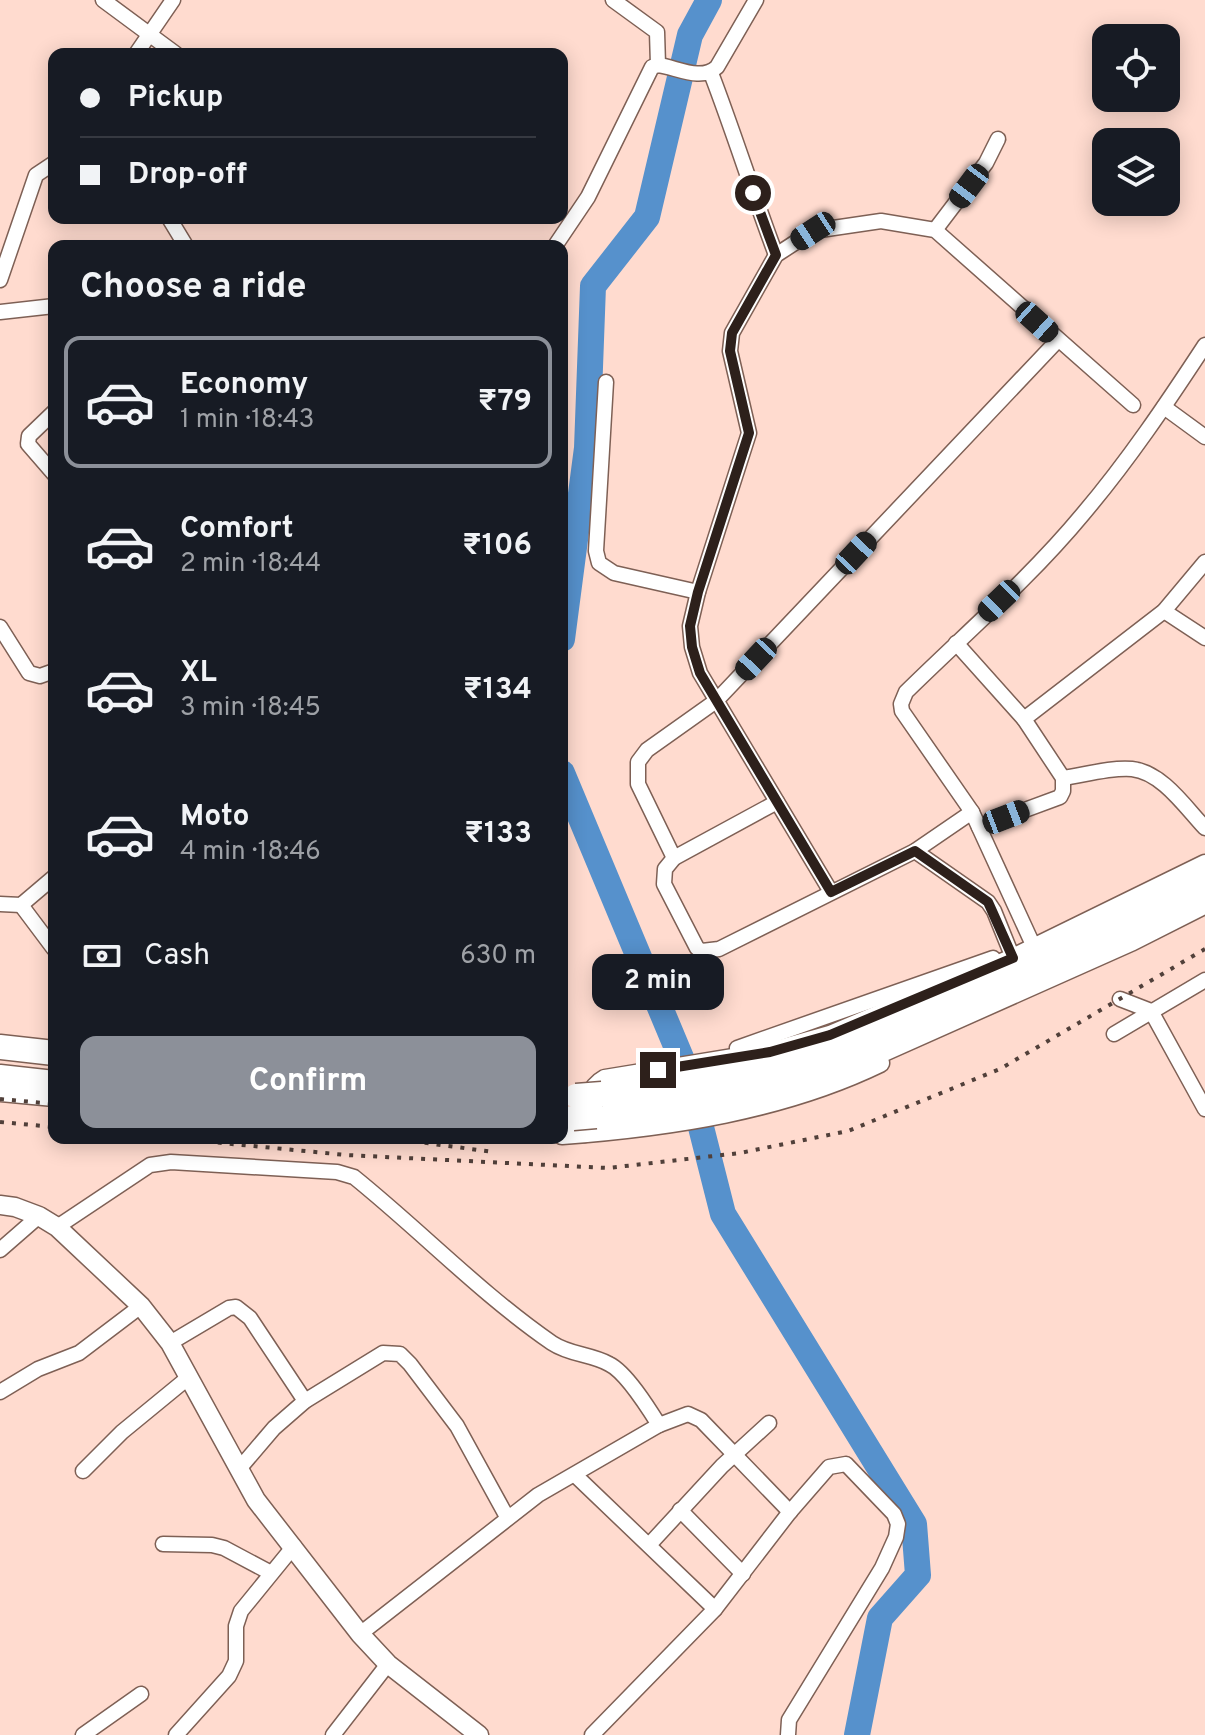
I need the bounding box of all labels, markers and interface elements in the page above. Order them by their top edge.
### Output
map controls [1092,24,1180,216]
button: locate [1092,24,1180,112]
text: Pickup [128,80,223,117]
button: layers [1092,128,1180,216]
text: Drop-off [128,157,247,194]
car [945,160,993,212]
route start [735,175,771,211]
car [786,208,840,254]
text: Choose a ride [80,265,306,311]
car [1011,297,1063,347]
icon: car [84,366,156,438]
text: Economy [180,367,308,404]
text: ₹79 [478,384,532,421]
text: 1 min · 18:43 [180,404,315,437]
icon: car [84,510,156,582]
text: Comfort [180,511,293,548]
car [831,527,881,579]
text: ₹106 [462,528,532,565]
text: 2 min · 18:44 [180,548,321,581]
car [973,576,1025,626]
car [731,633,781,685]
icon: car [84,654,156,726]
text: XL [180,655,217,692]
text: ₹134 [463,672,532,709]
text: 3 min · 18:45 [180,692,321,725]
car [979,797,1033,837]
icon: car [84,798,156,870]
text: Moto [180,799,250,836]
text: ₹133 [464,816,532,853]
text: 4 min · 18:46 [180,836,321,869]
icon: cash [80,934,124,978]
text: Cash [144,938,210,975]
text: 630 m [460,940,536,973]
callout: 2 min [592,954,724,1010]
text: 2 min [624,965,692,998]
button: Confirm [80,1036,536,1128]
route end [640,1052,676,1088]

